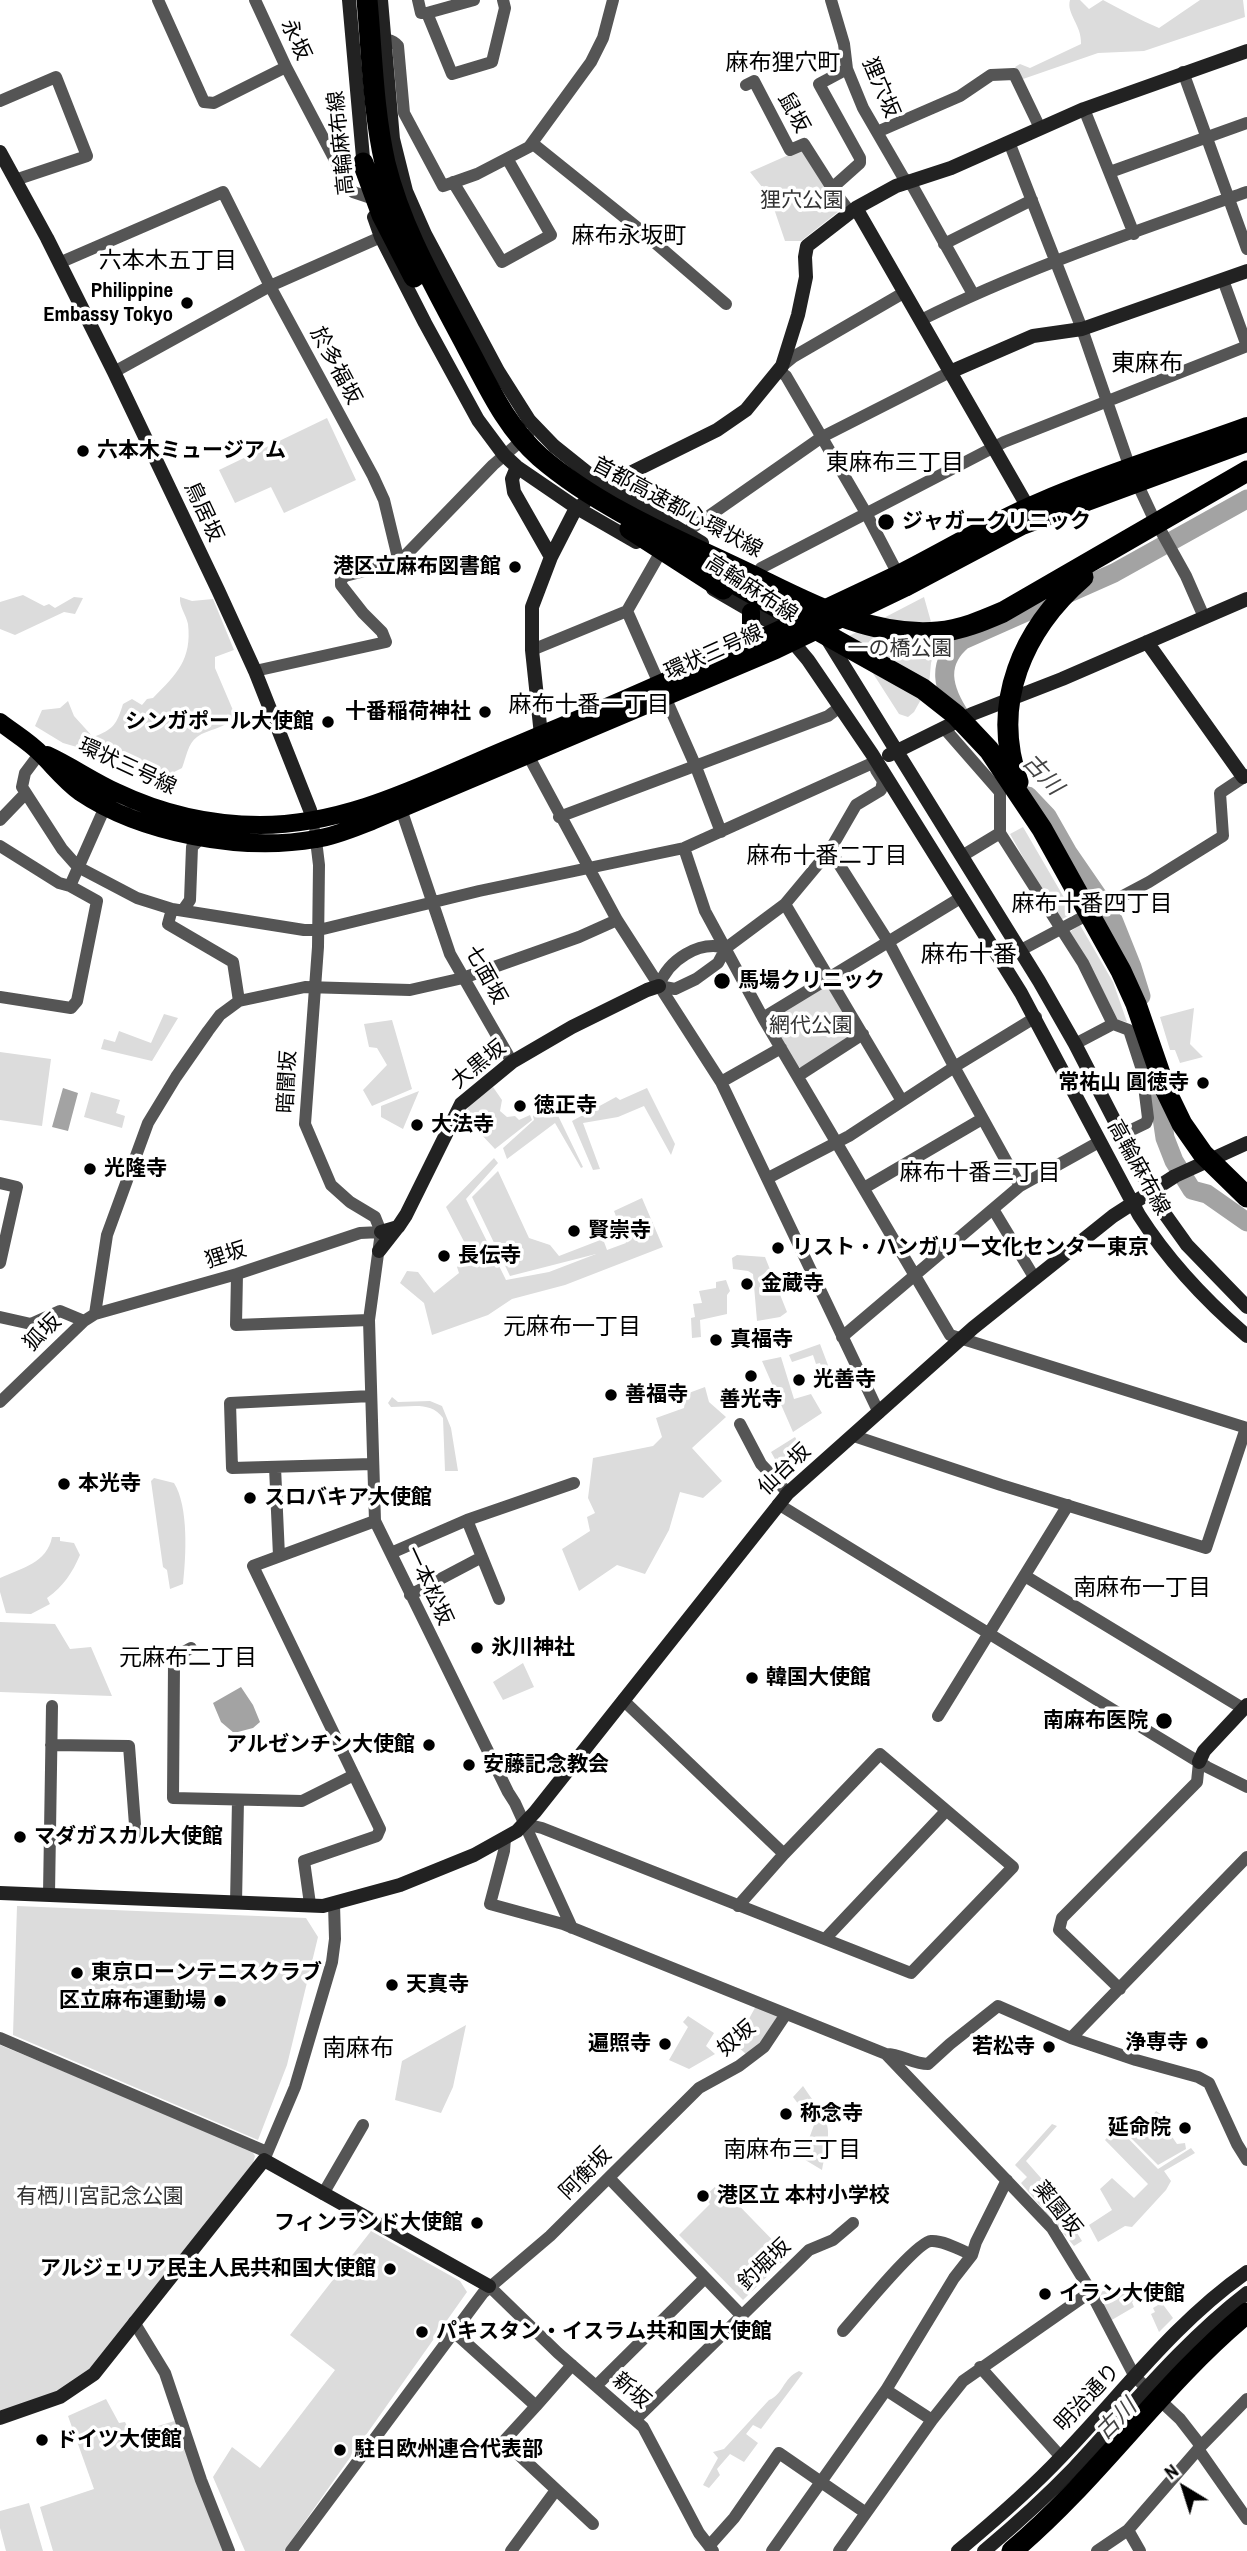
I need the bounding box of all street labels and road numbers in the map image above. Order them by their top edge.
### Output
street label: 永坂 [275,16,315,64]
street label: 狸穴坂 [856,54,904,122]
street label: 高輪麻布線 [324,89,360,197]
street label: 鼠坂 [772,89,814,137]
street label: 於多福坂 [304,323,366,409]
street label: 首都高速都心環状線 [588,453,766,563]
street label: 鳥居坂 [178,478,228,546]
street label: 高輪麻布線 [700,550,802,628]
street label: 環状三号線 [661,620,767,686]
street label: 環状三号線 [74,733,180,801]
street label: 七面坂 [459,941,511,1009]
street label: 大黒坂 [447,1035,511,1095]
street label: 暗闇坂 [274,1050,302,1114]
street label: 高輪麻布線 [1102,1116,1174,1220]
street label: 狸坂 [202,1238,250,1274]
street label: 狐坂 [19,1309,67,1357]
street label: 仙台坂 [754,1439,816,1501]
street label: 一本松坂 [399,1543,457,1629]
street label: 奴坂 [713,2016,761,2062]
street label: 阿衡坂 [555,2143,617,2205]
street label: 薬園坂 [1027,2177,1087,2241]
street label: 釣堀坂 [734,2234,796,2296]
street label: 明治通り [1050,2359,1126,2437]
street label: 新坂 [607,2368,655,2414]

